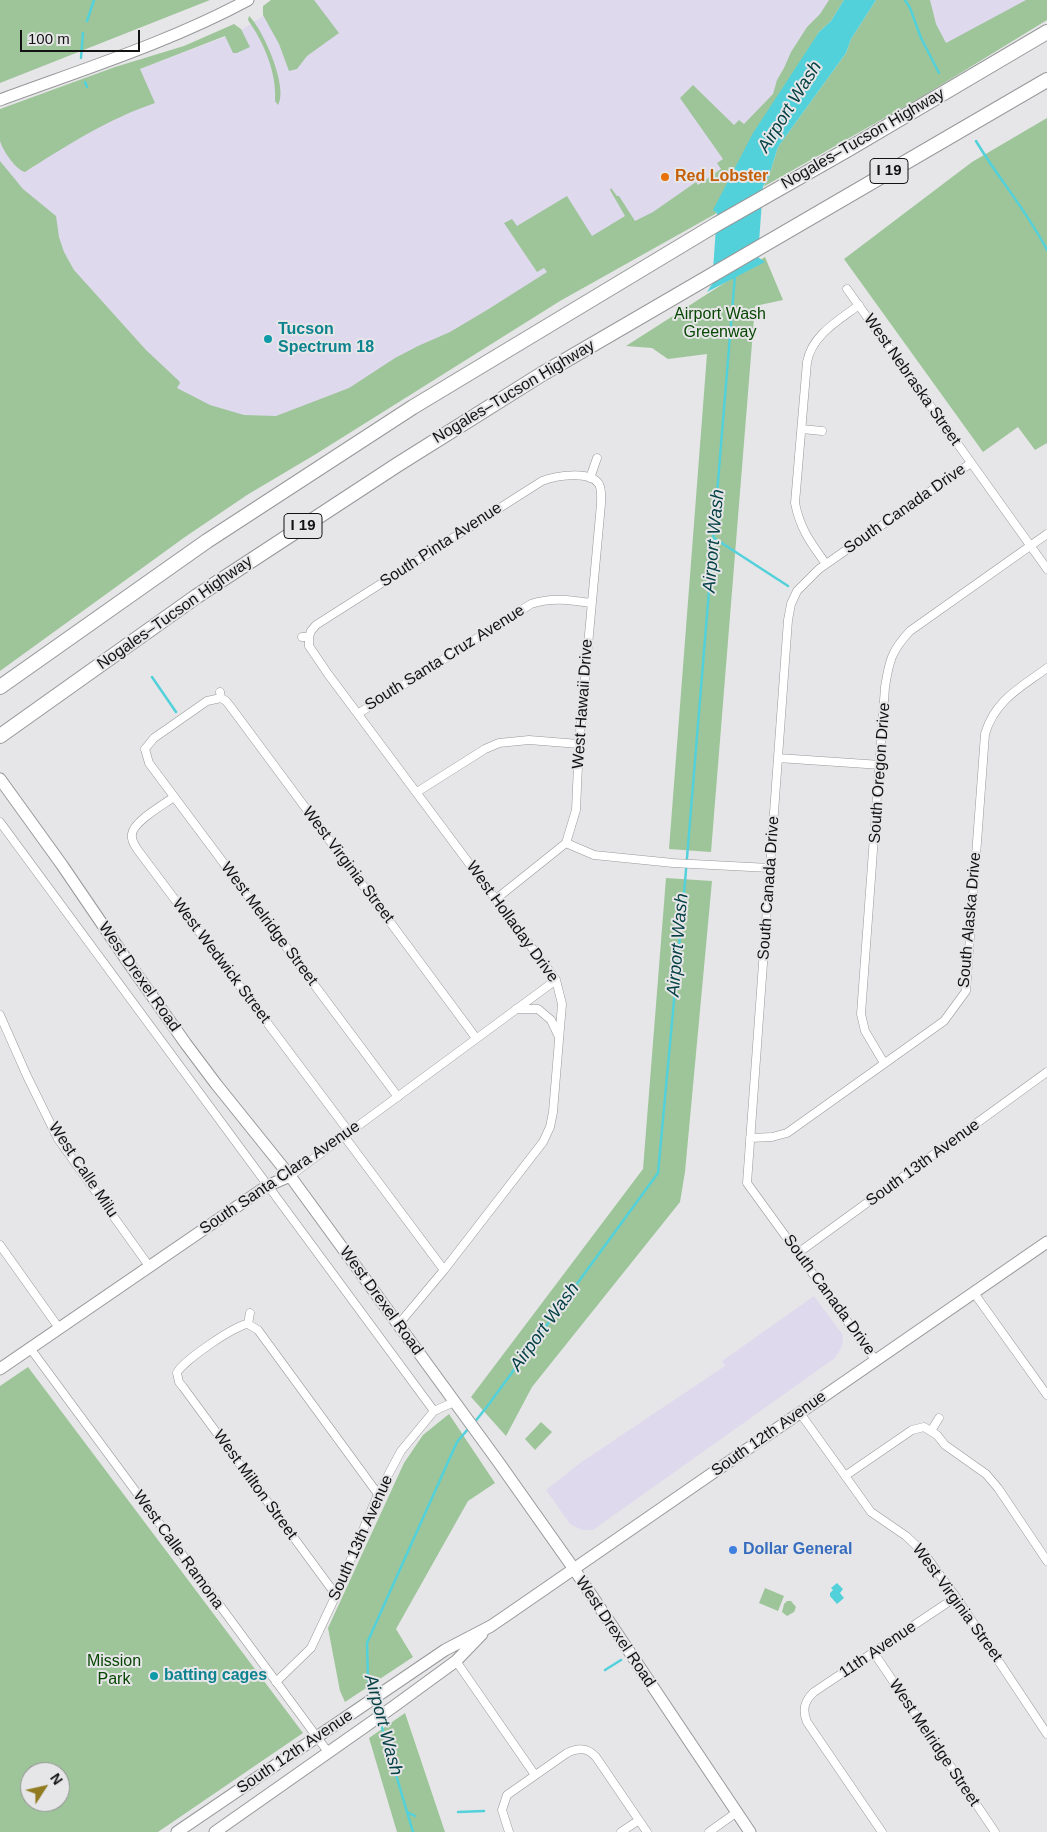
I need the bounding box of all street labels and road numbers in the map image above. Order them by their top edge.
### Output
street label: Nogales–Tucson Highway [778,84,948,194]
road number: I 19 [870,158,908,184]
street label: West Nebraska Street [859,311,965,449]
street label: Nogales–Tucson Highway [430,336,598,448]
street label: South Canada Drive [840,460,970,558]
street label: South Pinta Avenue [377,499,505,591]
road number: I 19 [284,514,322,538]
street label: Nogales–Tucson Highway [94,552,256,674]
street label: South Santa Cruz Avenue [362,601,528,715]
street label: West Hawaii Drive [569,638,597,770]
street label: South Oregon Drive [865,702,895,844]
street label: West Virginia Street [298,803,398,927]
street label: South Canada Drive [754,815,784,961]
street label: South Alaska Drive [955,851,985,989]
street label: West Holladay Drive [462,858,562,986]
street label: West Melridge Street [216,859,322,989]
street label: West Wedwick Street [168,895,274,1027]
street label: West Drexel Road [94,918,184,1036]
street label: South 13th Avenue [862,1115,984,1211]
street label: South Santa Clara Avenue [196,1117,364,1239]
street label: West Calle Milu [44,1119,122,1221]
street label: South Canada Drive [779,1231,879,1359]
street label: West Drexel Road [335,1243,427,1359]
street label: South 12th Avenue [708,1387,830,1481]
street label: West Milton Street [209,1427,301,1543]
street label: South 13th Avenue [325,1472,397,1604]
street label: West Calle Ramona [129,1487,227,1613]
street label: West Virginia Street [908,1540,1006,1666]
street label: West Drexel Road [571,1573,659,1691]
street label: 11th Avenue [836,1617,920,1683]
street label: West Melridge Street [884,1676,984,1810]
street label: South 12th Avenue [233,1706,357,1798]

